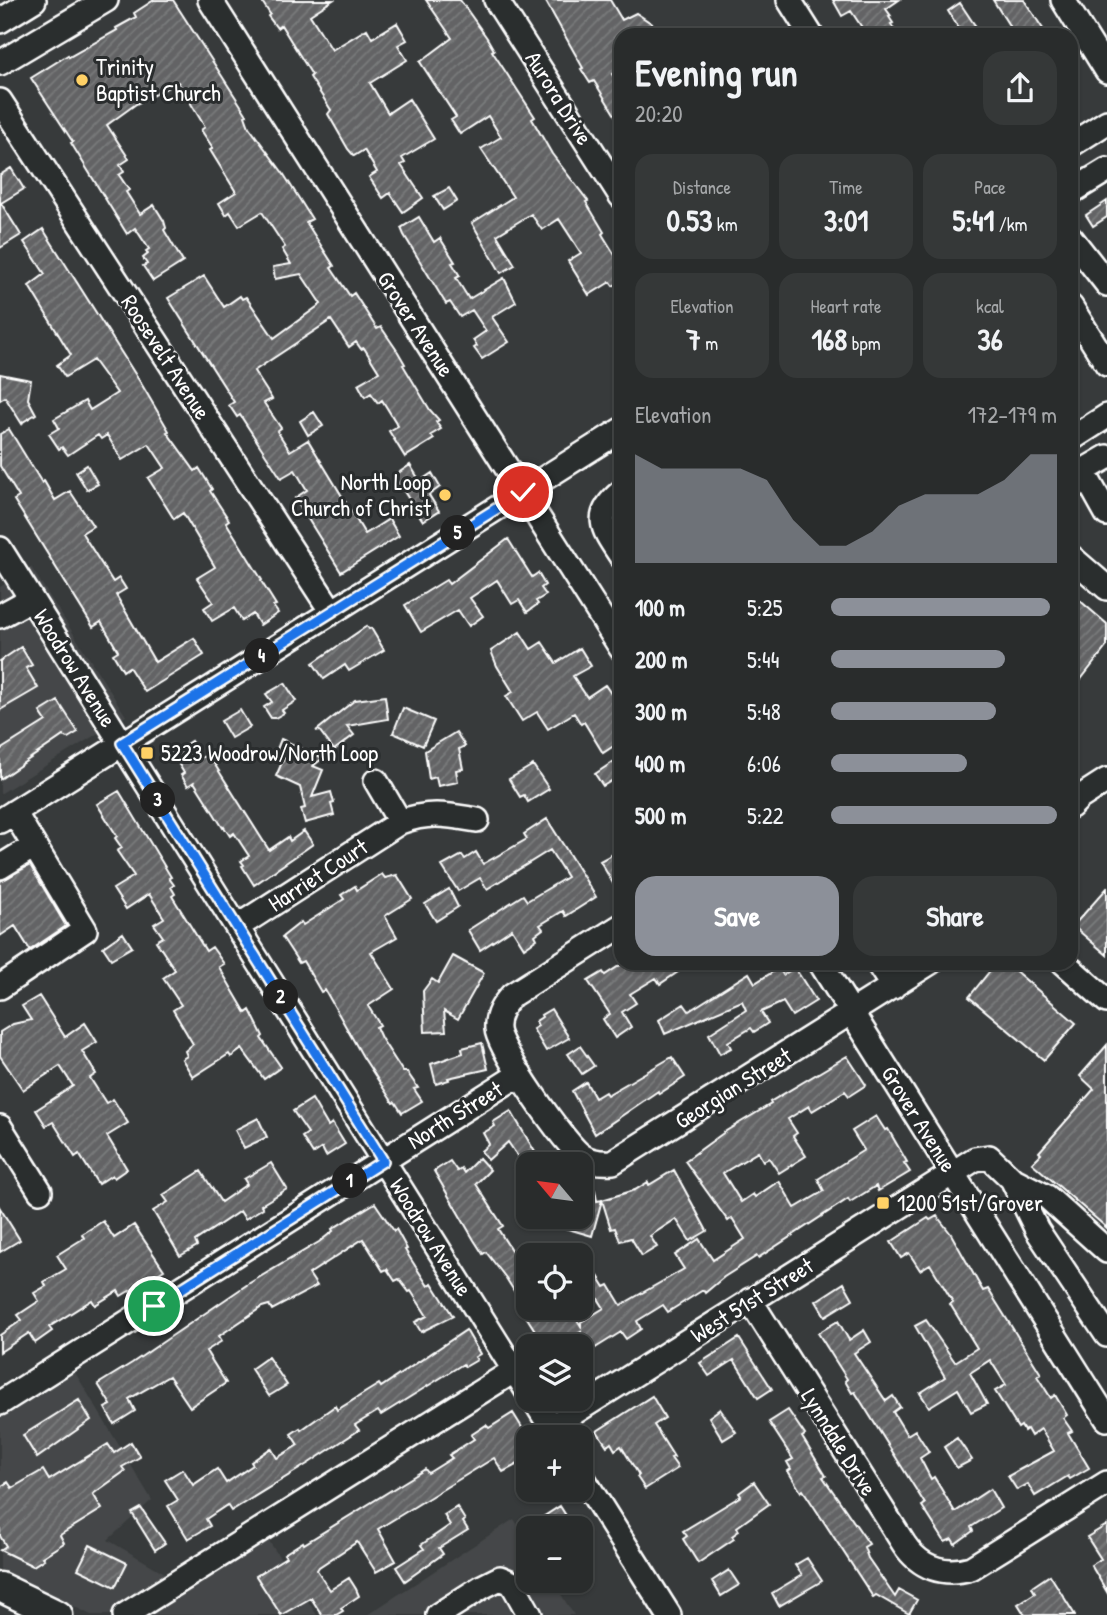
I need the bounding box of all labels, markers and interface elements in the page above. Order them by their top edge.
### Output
street label: Aurora Drive [518,45,600,150]
text: Evening run [635,46,798,98]
place label: Trinity Baptist Church [96,51,221,108]
button: share [983,51,1057,125]
marker: Trinity Baptist Church [74,72,90,88]
text: 20:20 [635,98,682,129]
text: Distance [673,174,731,200]
text: Time [829,174,863,200]
text: Pace [974,174,1006,200]
text: 0.53 [666,200,712,240]
text: 3:01 [824,200,868,240]
text: 5:41 [952,200,994,240]
text: km [712,211,738,237]
text: /km [994,211,1028,237]
street label: Grover Avenue [371,265,462,382]
street label: Roosevelt Avenue [114,288,218,425]
text: Elevation [670,293,734,319]
text: Heart rate [811,293,881,319]
text: kcal [976,293,1004,319]
text: 7 [686,319,701,359]
text: 168 [811,319,847,359]
text: 36 [977,319,1003,359]
text: m [701,330,718,356]
text: bpm [847,330,881,356]
text: Elevation [635,399,711,430]
text: 172–179 m [968,399,1057,430]
pin [493,462,553,522]
place label: North Loop Church of Christ [291,466,432,523]
icon: check [504,473,542,511]
marker: North Loop Church of Christ [437,487,453,503]
pin: 5 [440,516,476,550]
text: 5 [453,519,462,545]
text: 100 m [635,592,685,623]
text: 5:25 [747,592,783,623]
street label: Woodrow Avenue [27,603,124,733]
pin: 4 [244,638,280,674]
text: 4 [258,642,265,668]
text: 200 m [635,644,687,675]
text: 5:44 [747,644,779,675]
text: 300 m [635,696,687,727]
text: 5:48 [747,696,781,727]
place label: 5223 Woodrow/North Loop [161,737,378,768]
marker: 5223 Woodrow/North Loop [139,745,155,761]
text: 400 m [635,748,685,779]
text: 6:06 [747,748,781,779]
pin: 3 [140,782,176,818]
text: 3 [153,786,162,812]
text: 500 m [635,800,686,831]
text: 5:22 [747,800,784,831]
street label: Harriet Court [262,830,374,918]
button: Save [635,876,839,956]
button: Share [853,876,1057,956]
pin: 2 [264,979,298,1014]
text: 2 [276,983,285,1009]
street label: Georgian Street [669,1039,798,1136]
street label: Grover Avenue [874,1060,964,1178]
street label: North Street [401,1073,509,1156]
north arrow [516,1152,593,1228]
map controls [516,1152,593,1593]
pin: 1 [332,1164,368,1198]
text: 1 [346,1167,353,1193]
street label: Woodrow Avenue [383,1172,480,1302]
place label: 1200 51st/Grover [897,1187,1043,1218]
marker: 1200 51st/Grover [875,1195,891,1211]
button: locate [516,1243,593,1320]
street label: West 51st Street [685,1249,820,1350]
pin [124,1276,184,1336]
icon: arrive [135,1287,173,1325]
button: layers [516,1334,593,1411]
street label: Lynndale Drive [794,1382,885,1501]
button: + [516,1425,593,1502]
button: − [516,1516,593,1593]

